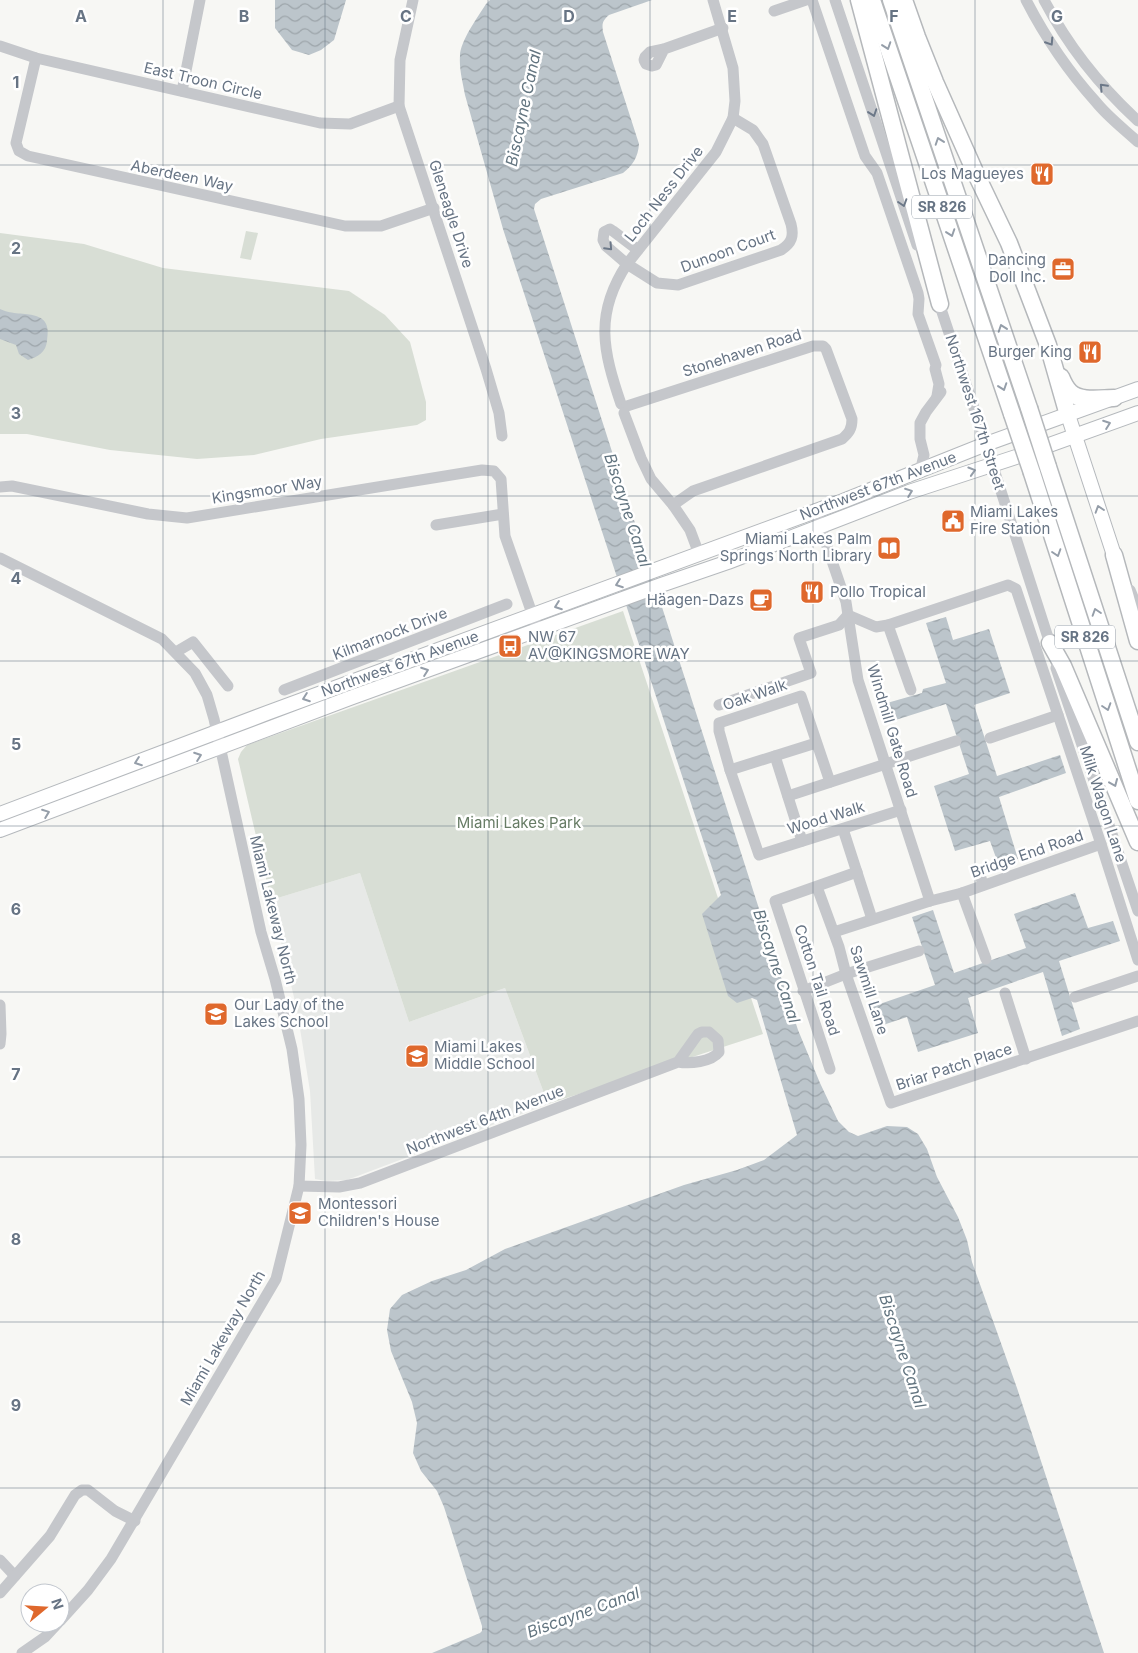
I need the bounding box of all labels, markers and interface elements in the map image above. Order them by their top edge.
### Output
text: A [75,6,87,26]
text: B [239,6,249,26]
text: C [400,6,412,26]
text: D [563,6,575,26]
text: E [727,6,737,26]
text: F [889,6,899,26]
text: G [1051,6,1063,26]
one-way arrow [1044,37,1053,46]
one-way arrow [882,41,892,50]
water label: Biscayne Canal [501,48,545,168]
street label: East Troon Circle [142,58,264,103]
text: 1 [13,72,19,92]
one-way arrow [1100,83,1109,92]
one-way arrow [867,108,877,116]
one-way arrow [935,138,945,146]
street label: Loch Ness Drive [620,142,707,245]
street label: Aberdeen Way [129,155,236,196]
street label: Gleneagle Drive [425,157,478,270]
restaurant icon: Los Magueyes [1029,161,1055,187]
place label: Los Magueyes [921,164,1024,183]
road number: SR 826 [912,196,972,218]
one-way arrow [897,198,907,206]
street label: Dunoon Court [678,225,778,276]
one-way arrow [945,229,955,237]
text: 2 [11,238,21,258]
one-way arrow [603,242,612,251]
place label: Dancing Doll Inc. [988,250,1046,286]
office icon: Dancing Doll Inc. [1050,256,1076,282]
street label: Stonehaven Road [680,324,804,381]
one-way arrow [998,325,1008,333]
street label: Northwest 167th Street [941,332,1010,492]
restaurant icon: Burger King [1077,339,1103,365]
place label: Burger King [988,342,1072,361]
one-way arrow [997,382,1007,391]
text: 3 [11,403,21,423]
one-way arrow [1102,420,1111,430]
street label: Northwest 67th Avenue [797,447,959,524]
water label: Biscayne Canal [600,451,656,569]
one-way arrow [968,467,976,477]
street label: Kingsmoor Way [210,471,324,508]
one-way arrow [904,488,913,499]
place label: Miami Lakes Fire Station [970,502,1058,538]
one-way arrow [1095,505,1105,513]
public building icon: Miami Lakes Fire Station [940,508,966,534]
place label: Miami Lakes Palm Springs North Library [720,529,873,565]
library icon: Miami Lakes Palm Springs North Library [876,535,902,561]
one-way arrow [1052,548,1062,556]
text: 4 [11,568,22,588]
one-way arrow [615,578,624,588]
restaurant icon: Pollo Tropical [799,579,825,605]
place label: Pollo Tropical [830,582,926,601]
cafe icon: Häagen-Dazs [748,587,774,613]
place label: Häagen-Dazs [647,590,744,609]
one-way arrow [554,601,562,611]
street label: Kilmarnock Drive [330,603,450,664]
one-way arrow [1091,609,1101,617]
street label: Northwest 67th Avenue [318,626,481,701]
road number: SR 826 [1055,626,1115,649]
place label: NW 67 AV@KINGSMORE WAY [528,627,690,663]
bus stop icon: NW 67 AV@KINGSMORE WAY [497,633,523,659]
street label: Windmill Gate Road [863,662,922,800]
one-way arrow [421,667,429,677]
street label: Oak Walk [720,674,790,714]
one-way arrow [303,692,311,702]
one-way arrow [1102,703,1112,711]
text: 5 [11,734,21,754]
street label: Milk Wagon Lane [1076,743,1131,865]
one-way arrow [193,752,202,762]
one-way arrow [134,756,143,766]
one-way arrow [1107,778,1118,787]
street label: Wood Walk [785,797,867,838]
one-way arrow [41,809,50,819]
park label: Miami Lakes Park [457,813,582,832]
street label: Bridge End Road [968,825,1086,882]
street label: Miami Lakeway North [246,833,301,986]
text: 6 [11,899,21,919]
water label: Biscayne Canal [749,907,805,1025]
street label: Cotton Tail Road [791,922,844,1038]
street label: Sawmill Lane [846,943,893,1037]
place label: Our Lady of the Lakes School [234,995,344,1031]
school or university icon: Our Lady of the Lakes School [203,1001,229,1027]
place label: Miami Lakes Middle School [434,1037,535,1073]
street label: Briar Patch Place [893,1039,1014,1094]
school or university icon: Miami Lakes Middle School [404,1043,430,1069]
text: 7 [11,1064,21,1084]
street label: Northwest 64th Avenue [403,1081,566,1158]
place label: Montessori Children's House [318,1194,440,1230]
school or university icon: Montessori Children's House [287,1200,313,1226]
text: 8 [11,1229,21,1249]
street label: Miami Lakeway North [176,1267,269,1409]
water label: Biscayne Canal [875,1292,931,1410]
text: 9 [11,1395,21,1415]
water label: Biscayne Canal [524,1582,642,1642]
north arrow [20,1583,70,1633]
text: N [48,1596,68,1612]

